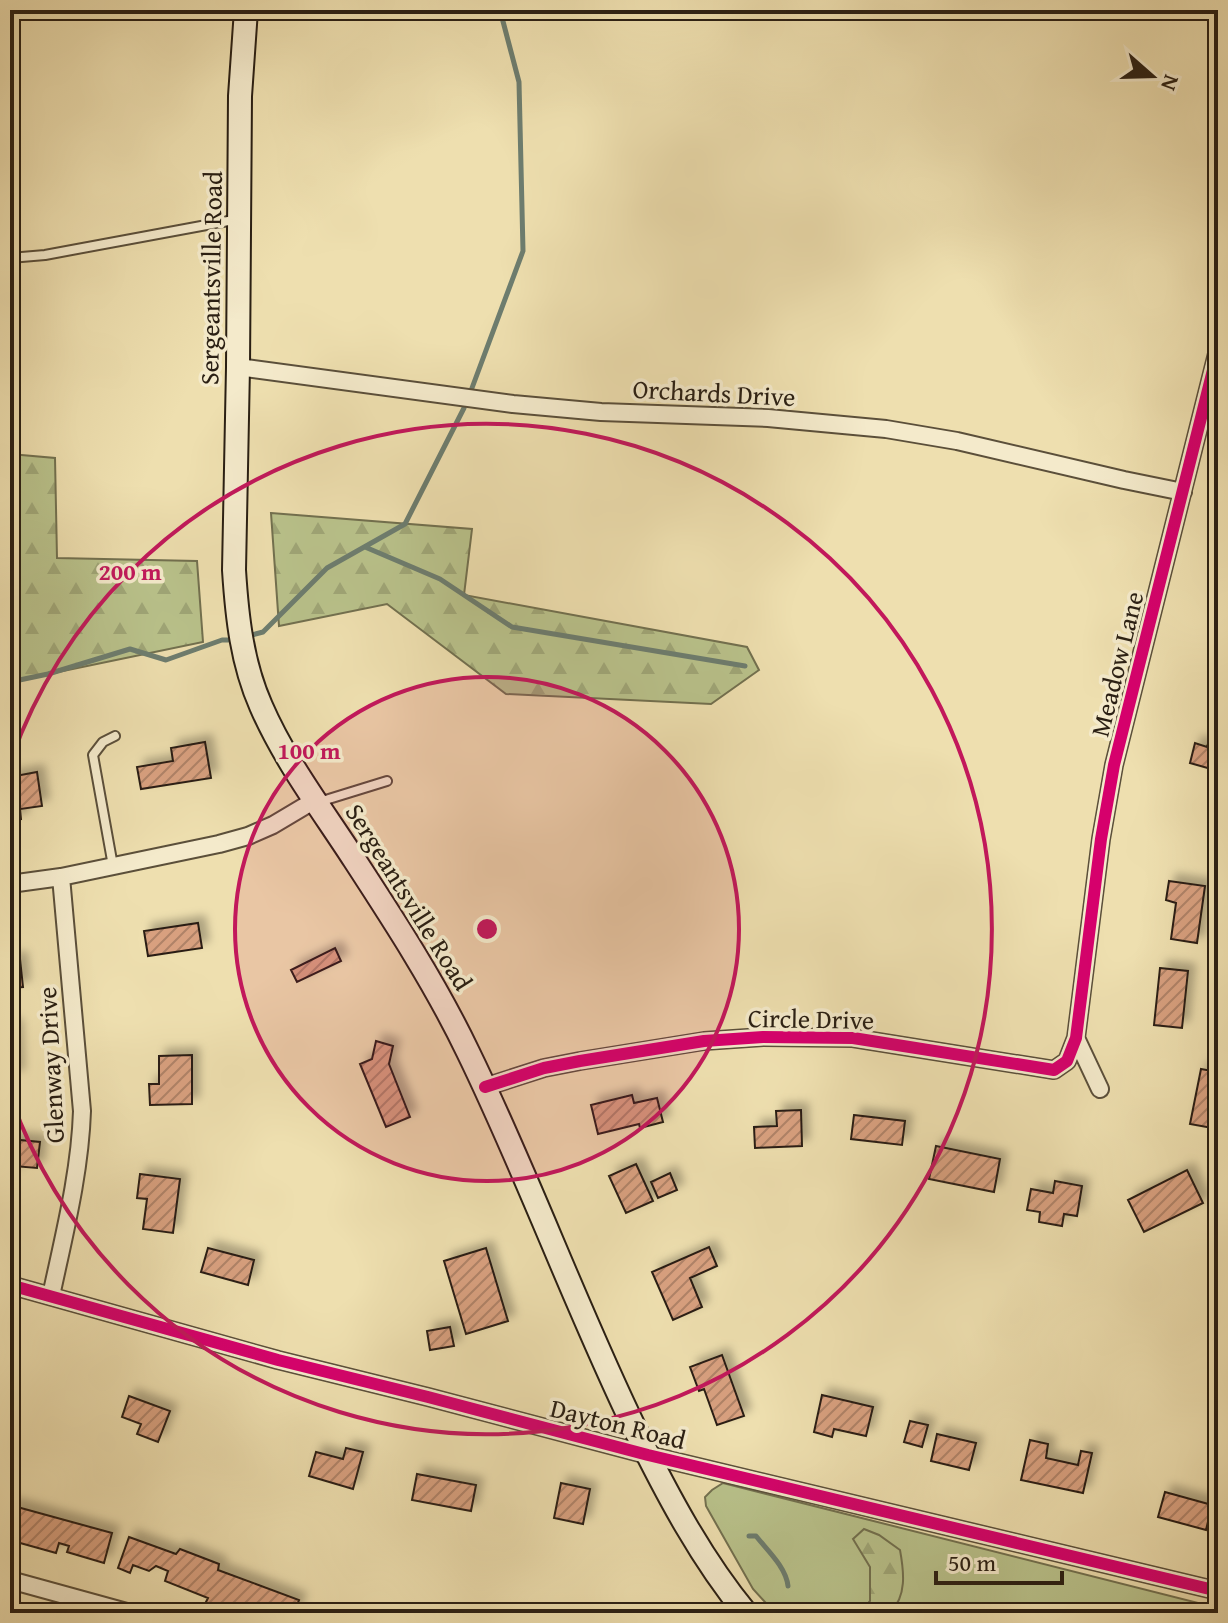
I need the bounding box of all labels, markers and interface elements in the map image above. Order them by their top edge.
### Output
north arrow [1112,36,1192,116]
text: N [1153,70,1188,95]
street label: Sergeantsville Road [189,170,232,385]
street label: Orchards Drive [632,369,796,416]
text: 200 m [98,554,162,589]
street label: Meadow Lane [1080,587,1153,741]
text: 100 m [277,733,341,768]
street label: Sergeantsville Road [336,796,483,998]
centre of rings [473,915,501,943]
street label: Glenway Drive [27,986,74,1144]
street label: Circle Drive [747,998,875,1039]
street label: Dayton Road [546,1388,690,1459]
scale bar [936,1535,1062,1585]
text: 50 m [948,1545,996,1580]

